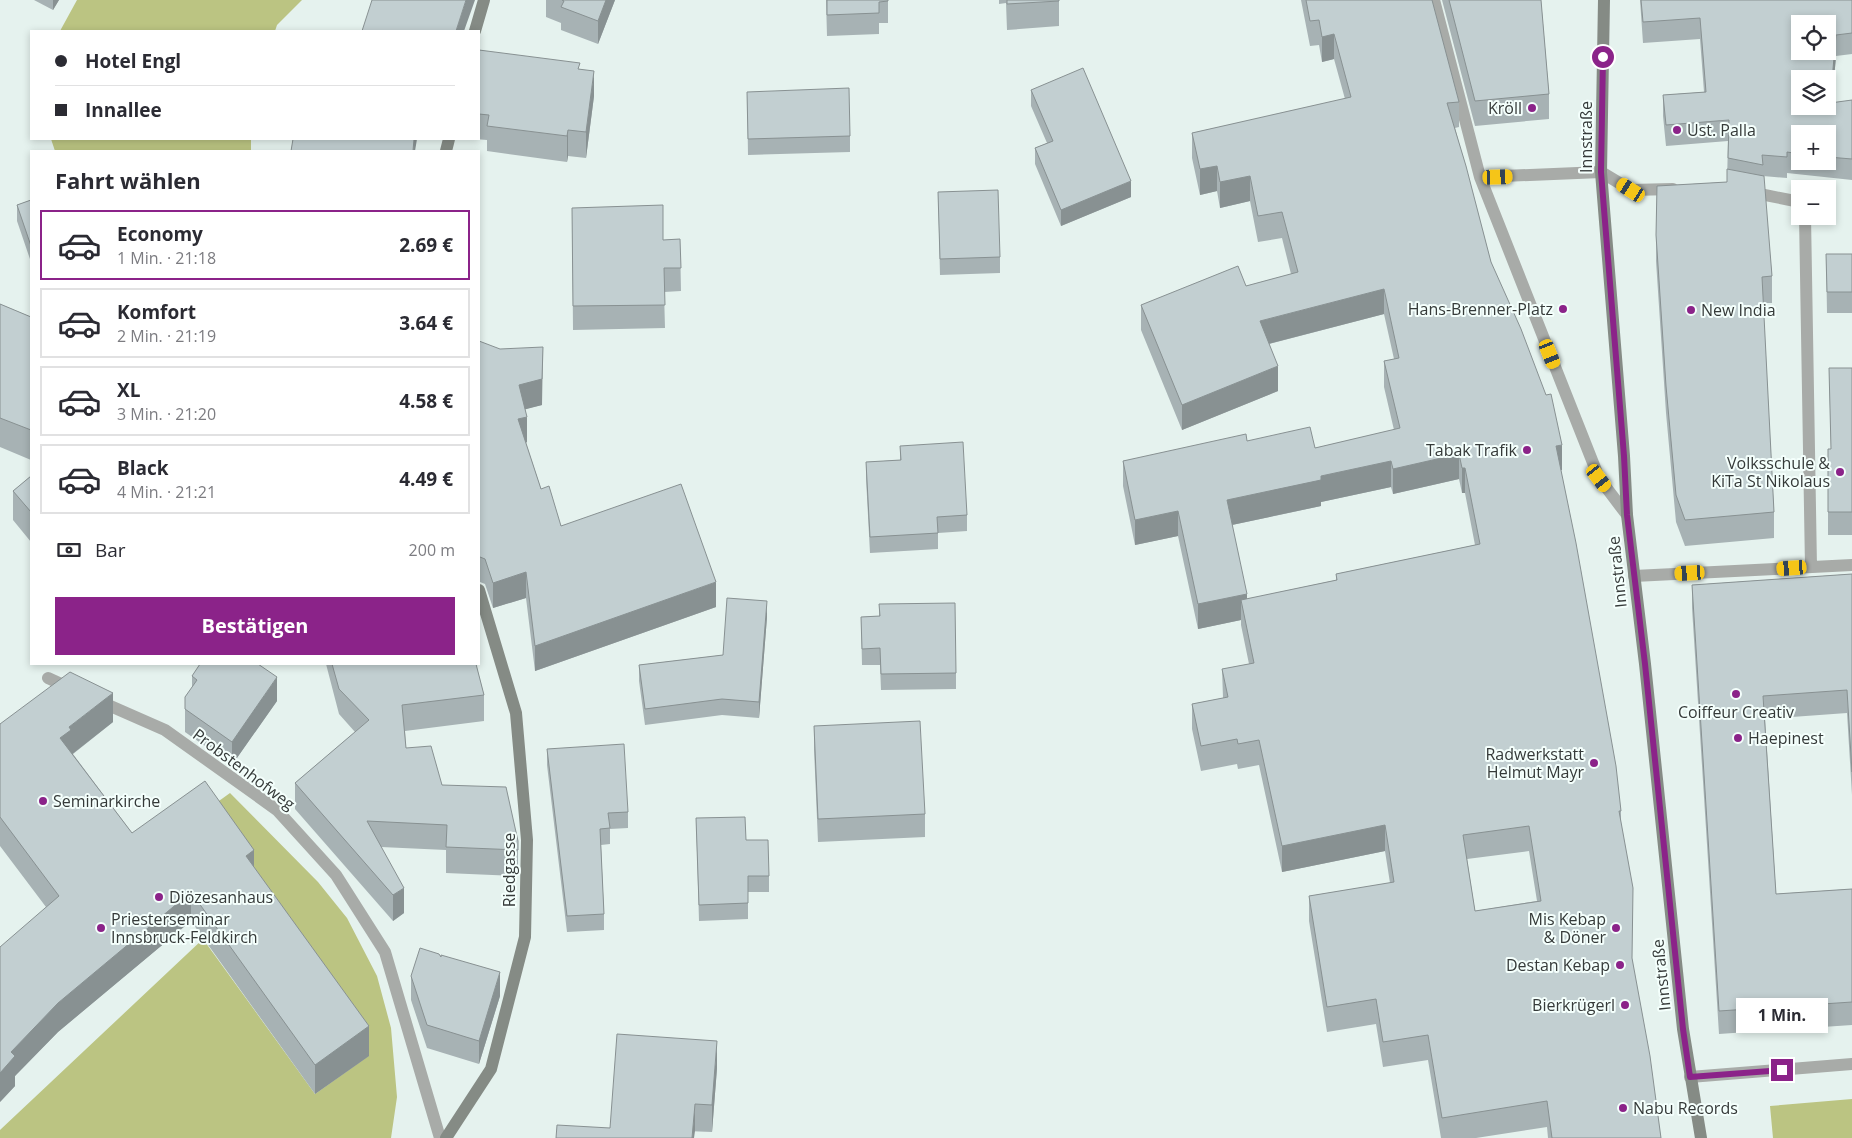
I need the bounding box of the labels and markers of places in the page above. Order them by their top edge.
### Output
place label: Kröll [1488,97,1522,119]
marker: Kröll [1526,102,1538,114]
place label: Ust. Palla [1687,119,1756,141]
marker: Ust. Palla [1671,124,1683,136]
place label: Hans-Brenner-Platz [1408,298,1553,320]
place label: New India [1701,299,1776,321]
marker: Hans-Brenner-Platz [1557,303,1569,315]
marker: New India [1685,304,1697,316]
place label: Tabak Trafik [1426,439,1518,461]
marker: Tabak Trafik [1521,444,1533,456]
place label: Volksschule & KiTa St Nikolaus [1711,452,1830,492]
marker: Volksschule & KiTa St Nikolaus [1834,466,1846,478]
marker: Coiffeur Creativ [1730,688,1742,700]
place label: Coiffeur Creativ [1678,701,1794,723]
place label: Haepinest [1748,727,1824,749]
marker: Haepinest [1732,732,1744,744]
place label: Radwerkstatt Helmut Mayr [1485,743,1584,783]
marker: Radwerkstatt Helmut Mayr [1588,757,1600,769]
place label: Seminarkirche [53,790,160,812]
marker: Seminarkirche [37,795,49,807]
place label: Diözesanhaus [169,886,273,908]
marker: Diözesanhaus [153,891,165,903]
place label: Priesterseminar Innsbruck-Feldkirch [111,908,258,948]
place label: Mis Kebap & Döner [1529,908,1606,948]
marker: Priesterseminar Innsbruck-Feldkirch [95,922,107,934]
marker: Mis Kebap & Döner [1610,922,1622,934]
place label: Destan Kebap [1506,954,1610,976]
marker: Destan Kebap [1614,959,1626,971]
place label: Bierkrügerl [1532,994,1615,1016]
marker: Bierkrügerl [1619,999,1631,1011]
place label: Nabu Records [1633,1097,1738,1119]
marker: Nabu Records [1617,1102,1629,1114]

